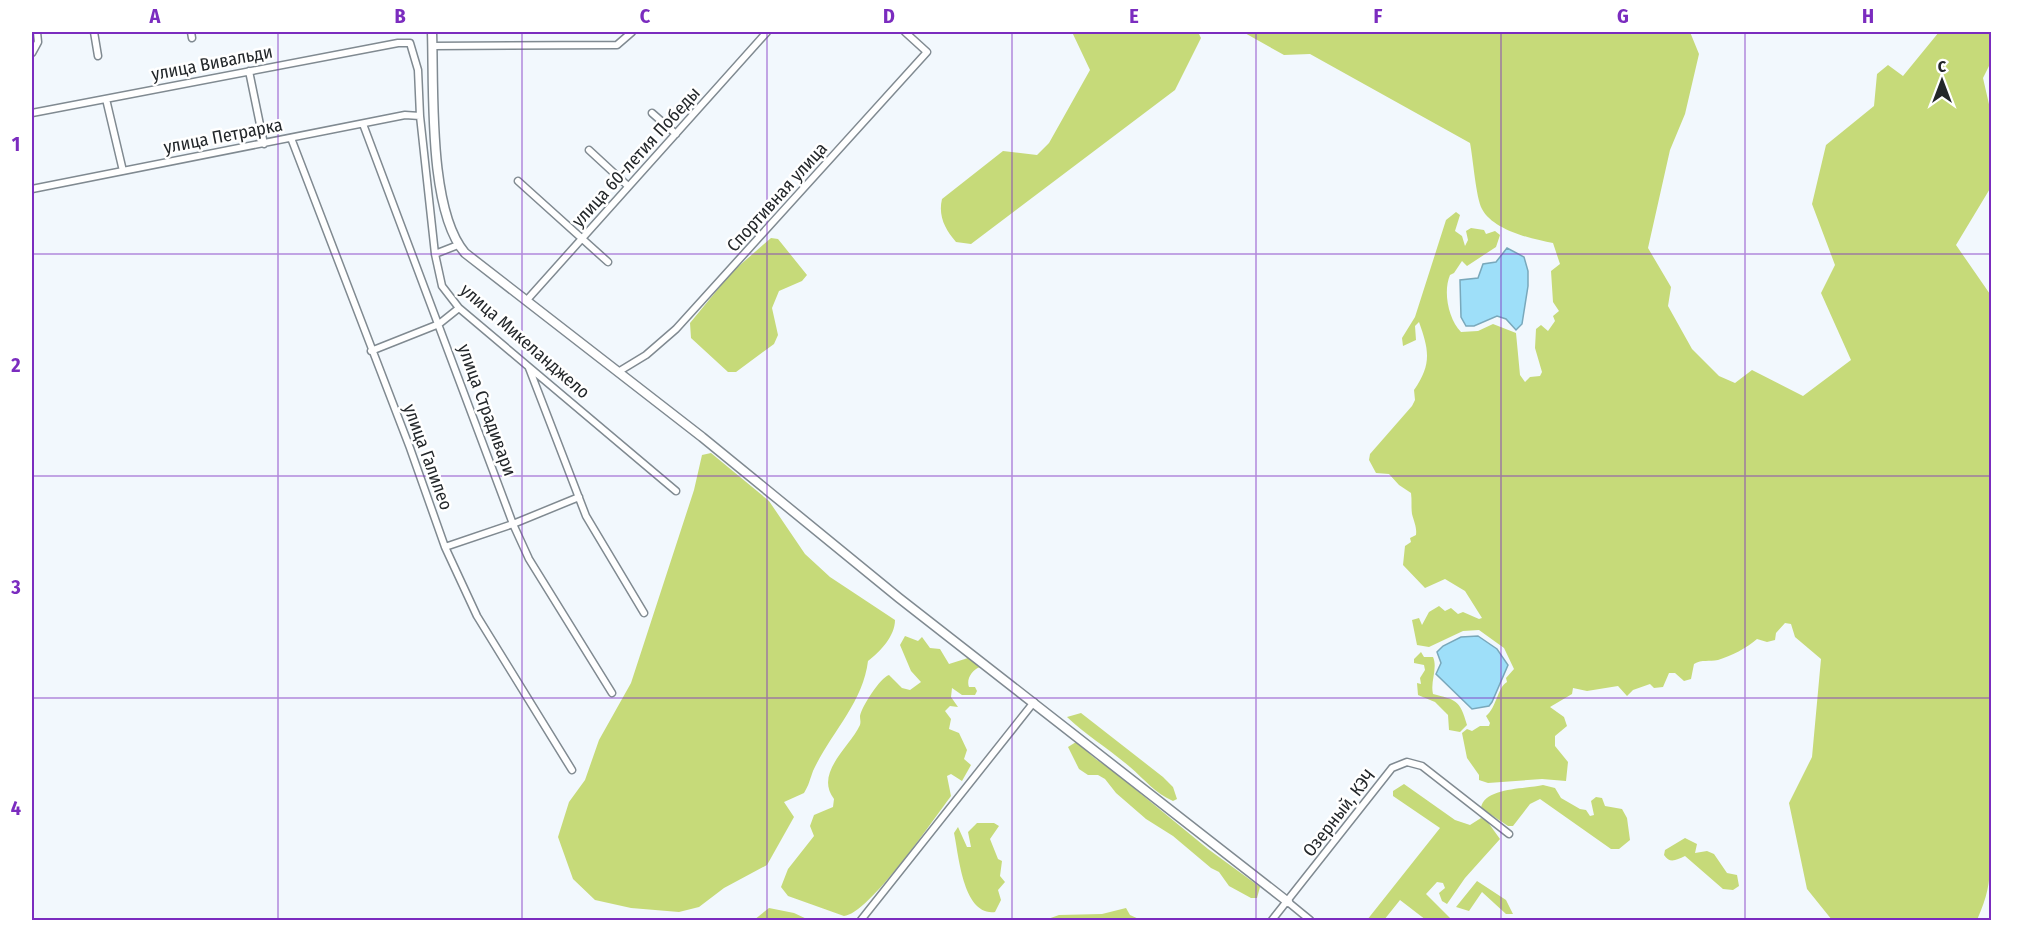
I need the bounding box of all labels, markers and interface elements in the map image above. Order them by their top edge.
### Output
text: A [149,4,162,28]
text: B [394,4,406,28]
text: C [640,4,651,28]
text: D [883,4,895,28]
text: E [1129,4,1139,28]
text: F [1374,4,1383,28]
text: G [1617,4,1629,28]
text: H [1862,4,1874,28]
street label: улица Вивальди [150,40,274,86]
north arrow [1912,51,1972,111]
text: С [1938,57,1947,76]
street label: улица 60-летия Победы [567,82,705,232]
street label: улица Петрарка [162,114,285,158]
text: 1 [12,132,20,156]
street label: Спортивная улица [722,138,832,256]
street label: улица Микеланджело [456,279,594,403]
street label: улица Страдивари [453,341,521,479]
text: 2 [10,353,21,377]
street label: улица Галилео [399,401,457,513]
text: 3 [10,575,21,599]
street label: Озерный, КЭЧ [1298,765,1380,861]
text: 4 [11,796,21,820]

